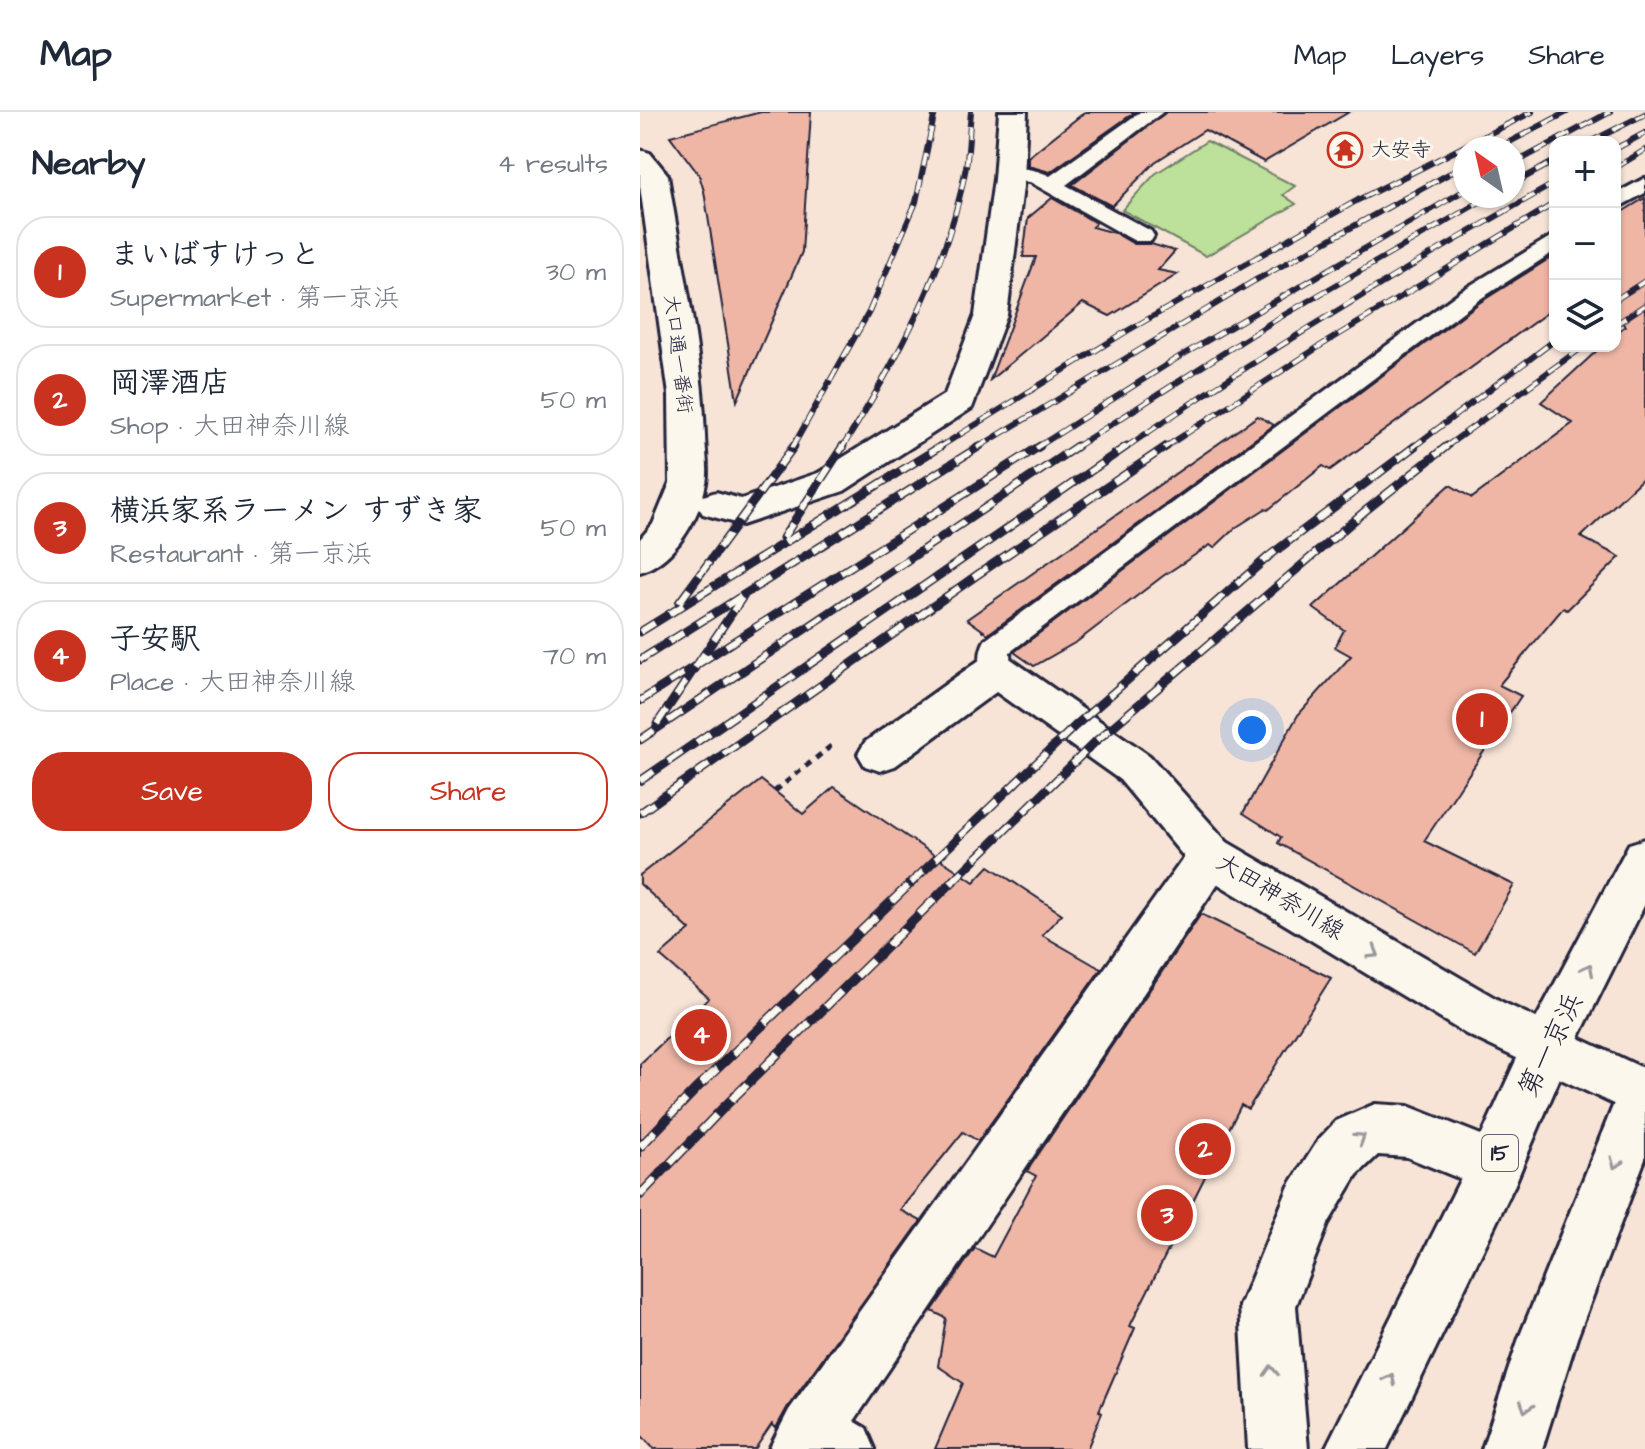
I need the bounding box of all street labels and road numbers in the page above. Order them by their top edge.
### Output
street label: 大口通一番街 [657,293,699,415]
street label: 大田神奈川線 [1210,845,1350,949]
street label: 第一京浜 [1509,986,1593,1104]
road number: 15 [1482,1135,1518,1171]

